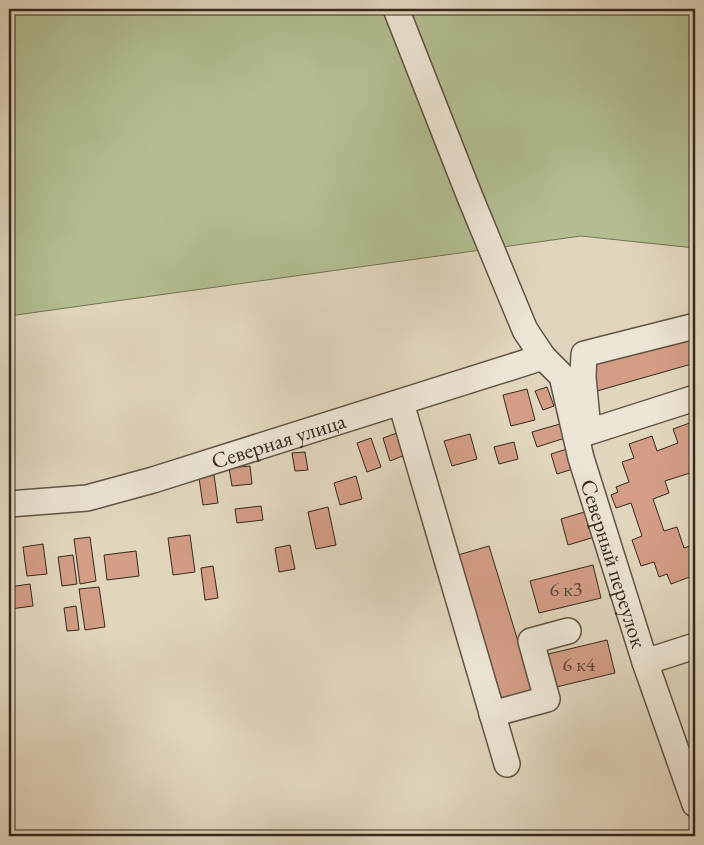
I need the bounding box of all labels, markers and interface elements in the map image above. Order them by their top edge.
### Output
street label: Северная улица [208,406,350,476]
street label: Северный переулок [574,476,654,652]
house number: 6 к3 [550,576,582,602]
house number: 6 к4 [563,651,596,677]

